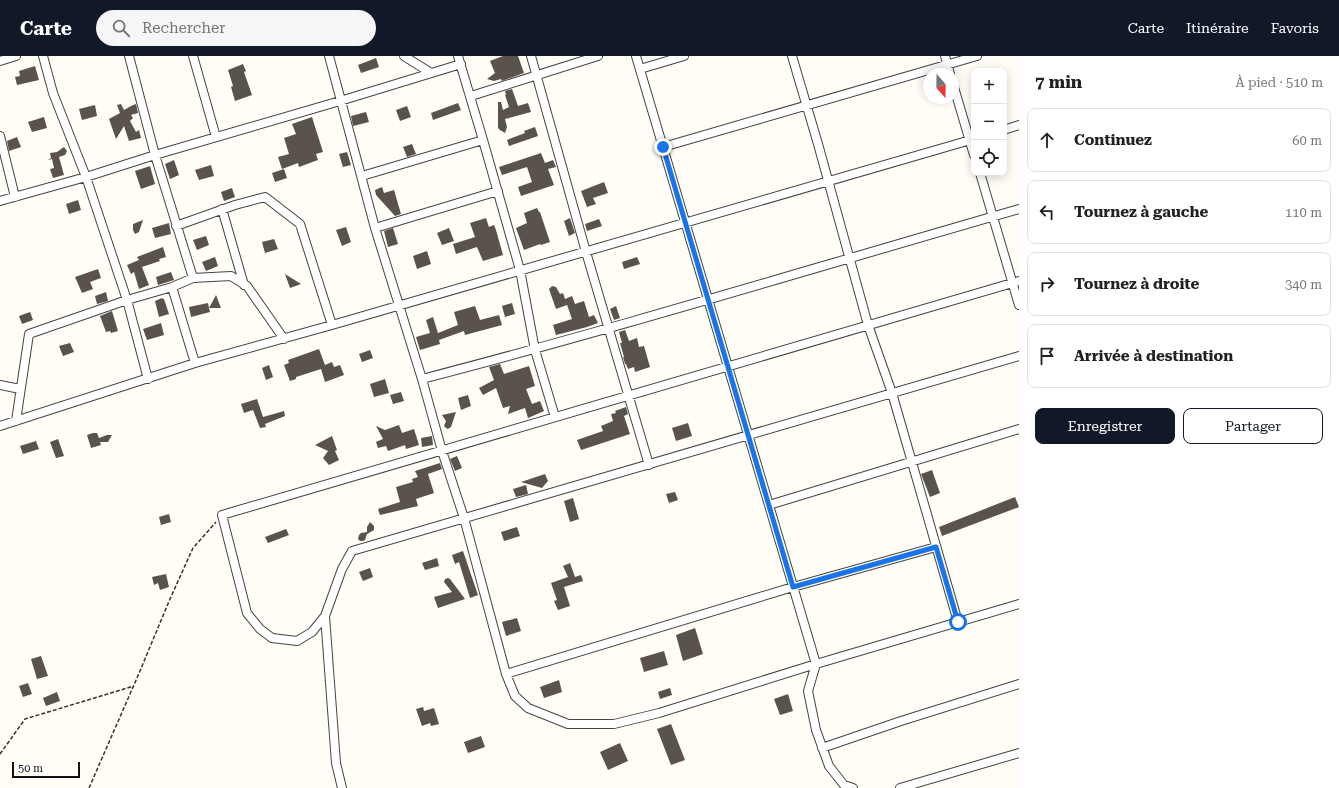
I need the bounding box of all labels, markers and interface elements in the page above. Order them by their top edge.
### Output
search box [96,10,376,46]
text: Carte [20,17,72,40]
icon: search [110,17,132,39]
text: Rechercher [142,19,225,37]
text: Carte [1128,20,1164,36]
text: Itinéraire [1186,20,1249,36]
text: Favoris [1271,20,1319,36]
north arrow [923,68,959,104]
map controls [971,68,1007,176]
button: + [971,68,1007,104]
text: 7 min [1035,72,1082,92]
text: À pied · 510 m [1236,75,1323,90]
button: − [971,104,1007,140]
icon: ahead [1036,129,1058,151]
text: Continuez [1074,131,1152,149]
text: 60 m [1292,133,1322,148]
route end [654,138,672,156]
button: locate [971,140,1007,176]
icon: left [1036,201,1058,223]
text: Tournez à gauche [1074,203,1208,221]
text: 110 m [1285,205,1322,220]
icon: right [1036,273,1058,295]
text: Tournez à droite [1074,275,1199,293]
text: 340 m [1285,277,1322,292]
icon: arrive [1036,345,1058,367]
text: Arrivée à destination [1074,347,1233,365]
button: Enregistrer [1035,408,1175,444]
button: Partager [1183,408,1323,444]
route start [949,613,967,631]
scale bar [12,760,80,779]
text: 50 m [18,762,43,775]

